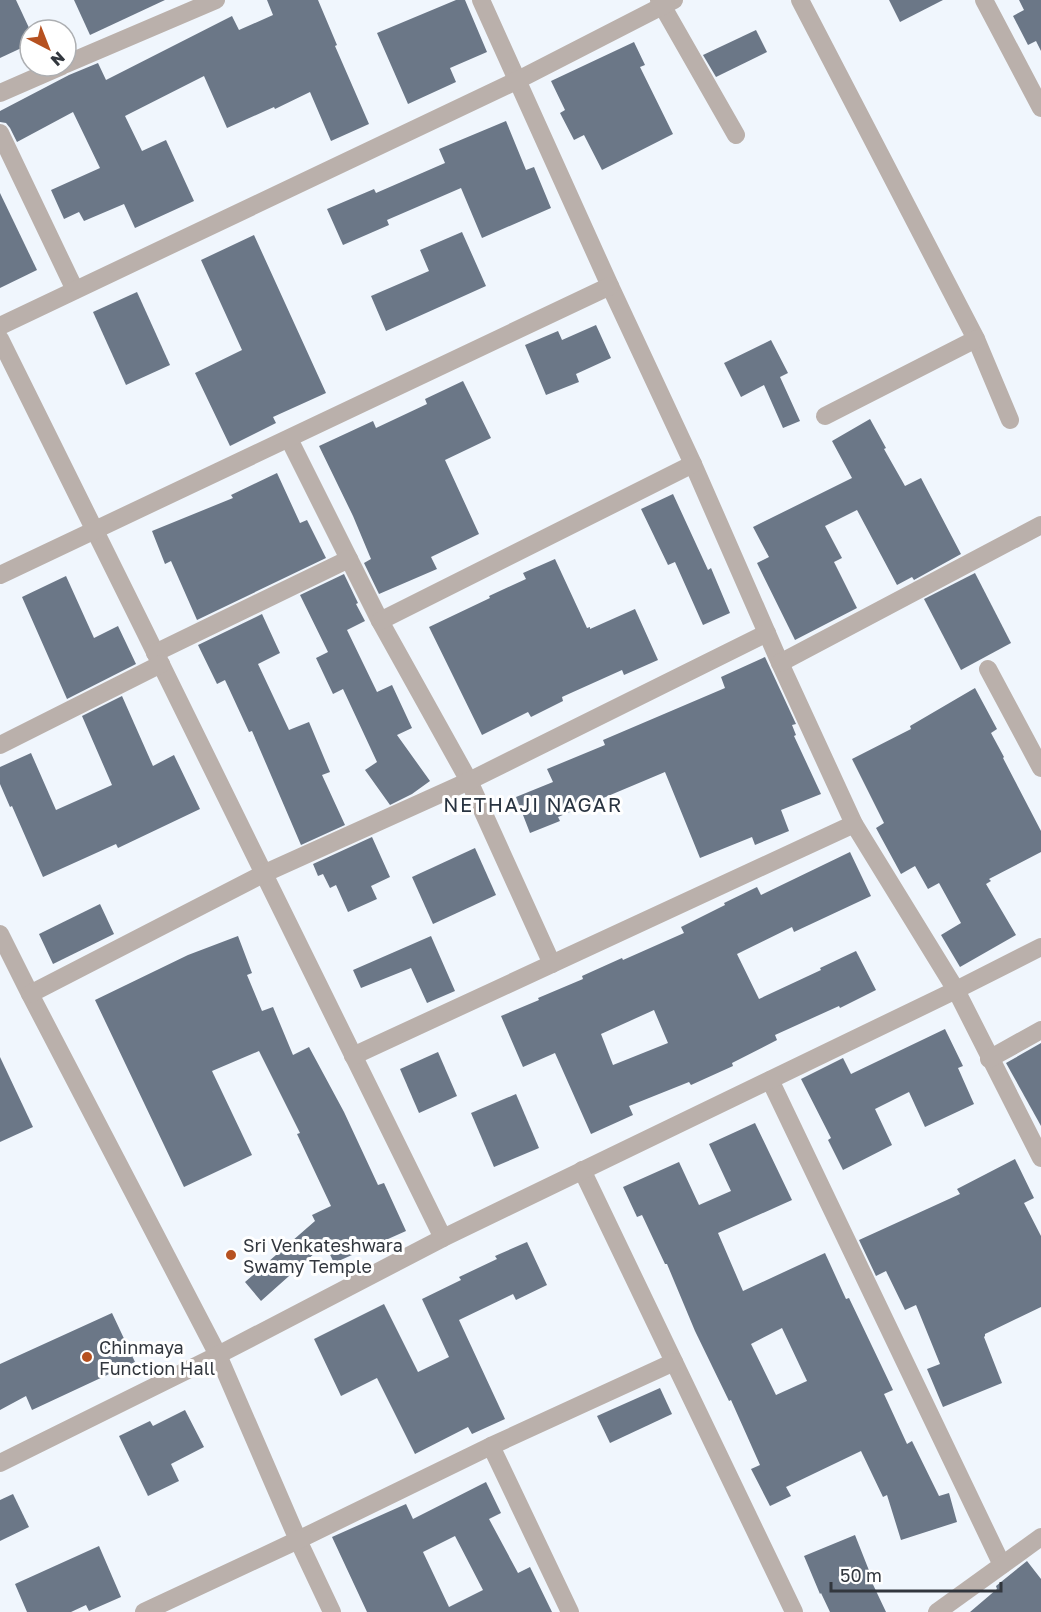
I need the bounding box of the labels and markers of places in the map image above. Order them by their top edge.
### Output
place label: Sri Venkateshwara Swamy Temple [243,1234,403,1277]
marker: Sri Venkateshwara Swamy Temple [224,1248,238,1262]
place label: Chinmaya Function Hall [99,1336,215,1379]
marker: Chinmaya Function Hall [80,1350,94,1364]

